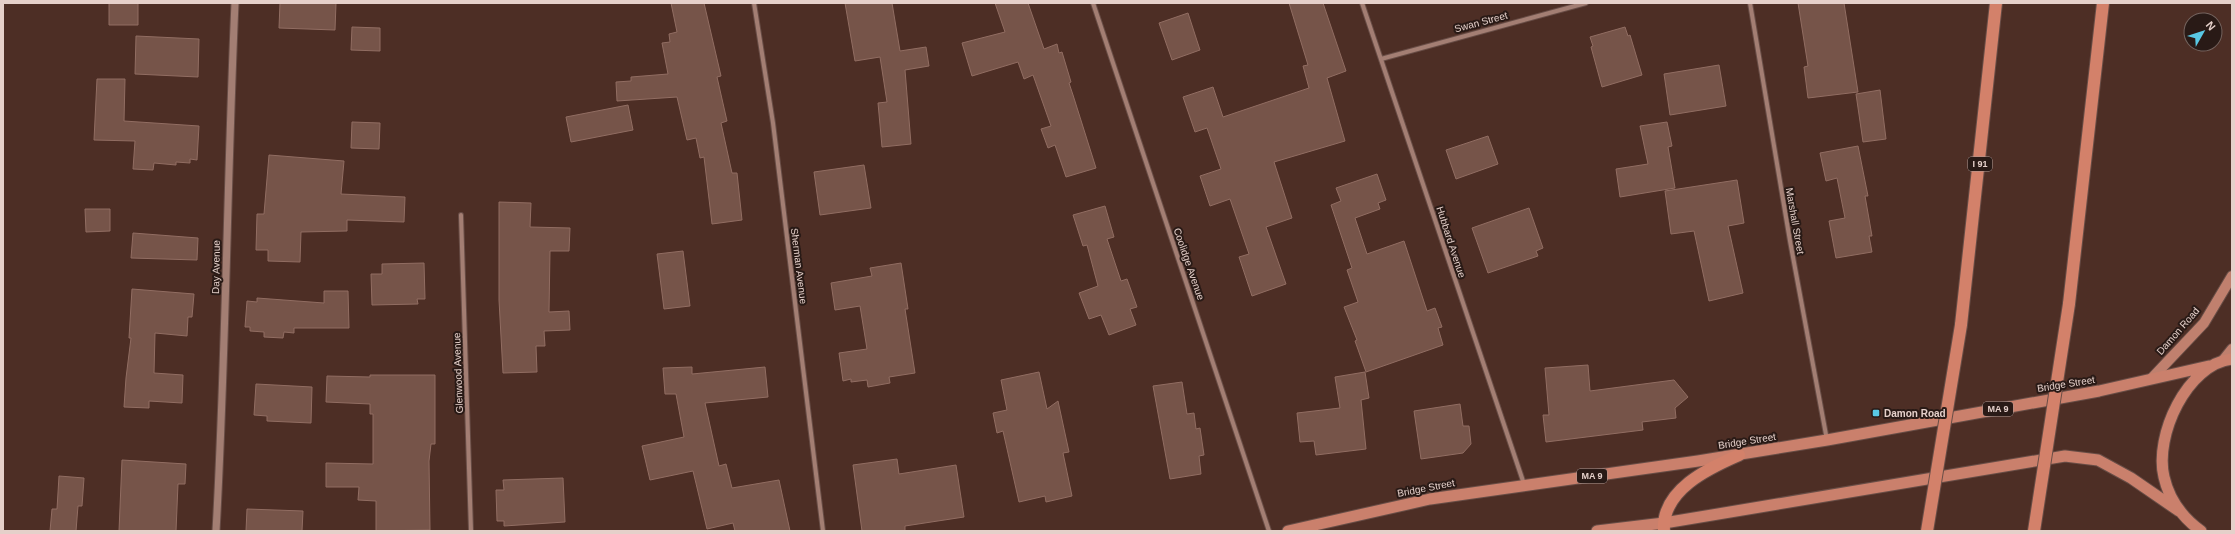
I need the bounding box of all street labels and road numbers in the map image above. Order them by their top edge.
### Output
street label: Swan Street [1453,10,1509,34]
road number: I 91 [1968,157,1992,171]
street label: Marshall Street [1784,187,1806,255]
street label: Hubbard Avenue [1434,205,1468,279]
street label: Sherman Avenue [789,227,809,305]
street label: Coolidge Avenue [1172,227,1207,302]
street label: Day Avenue [210,240,222,294]
street label: Damon Road [2155,305,2201,357]
street label: Glenwood Avenue [451,332,465,414]
street label: Bridge Street [2036,374,2096,394]
road number: MA 9 [1983,402,2013,416]
street label: Bridge Street [1717,431,1777,451]
road number: MA 9 [1577,469,1607,483]
street label: Bridge Street [1396,477,1456,499]

